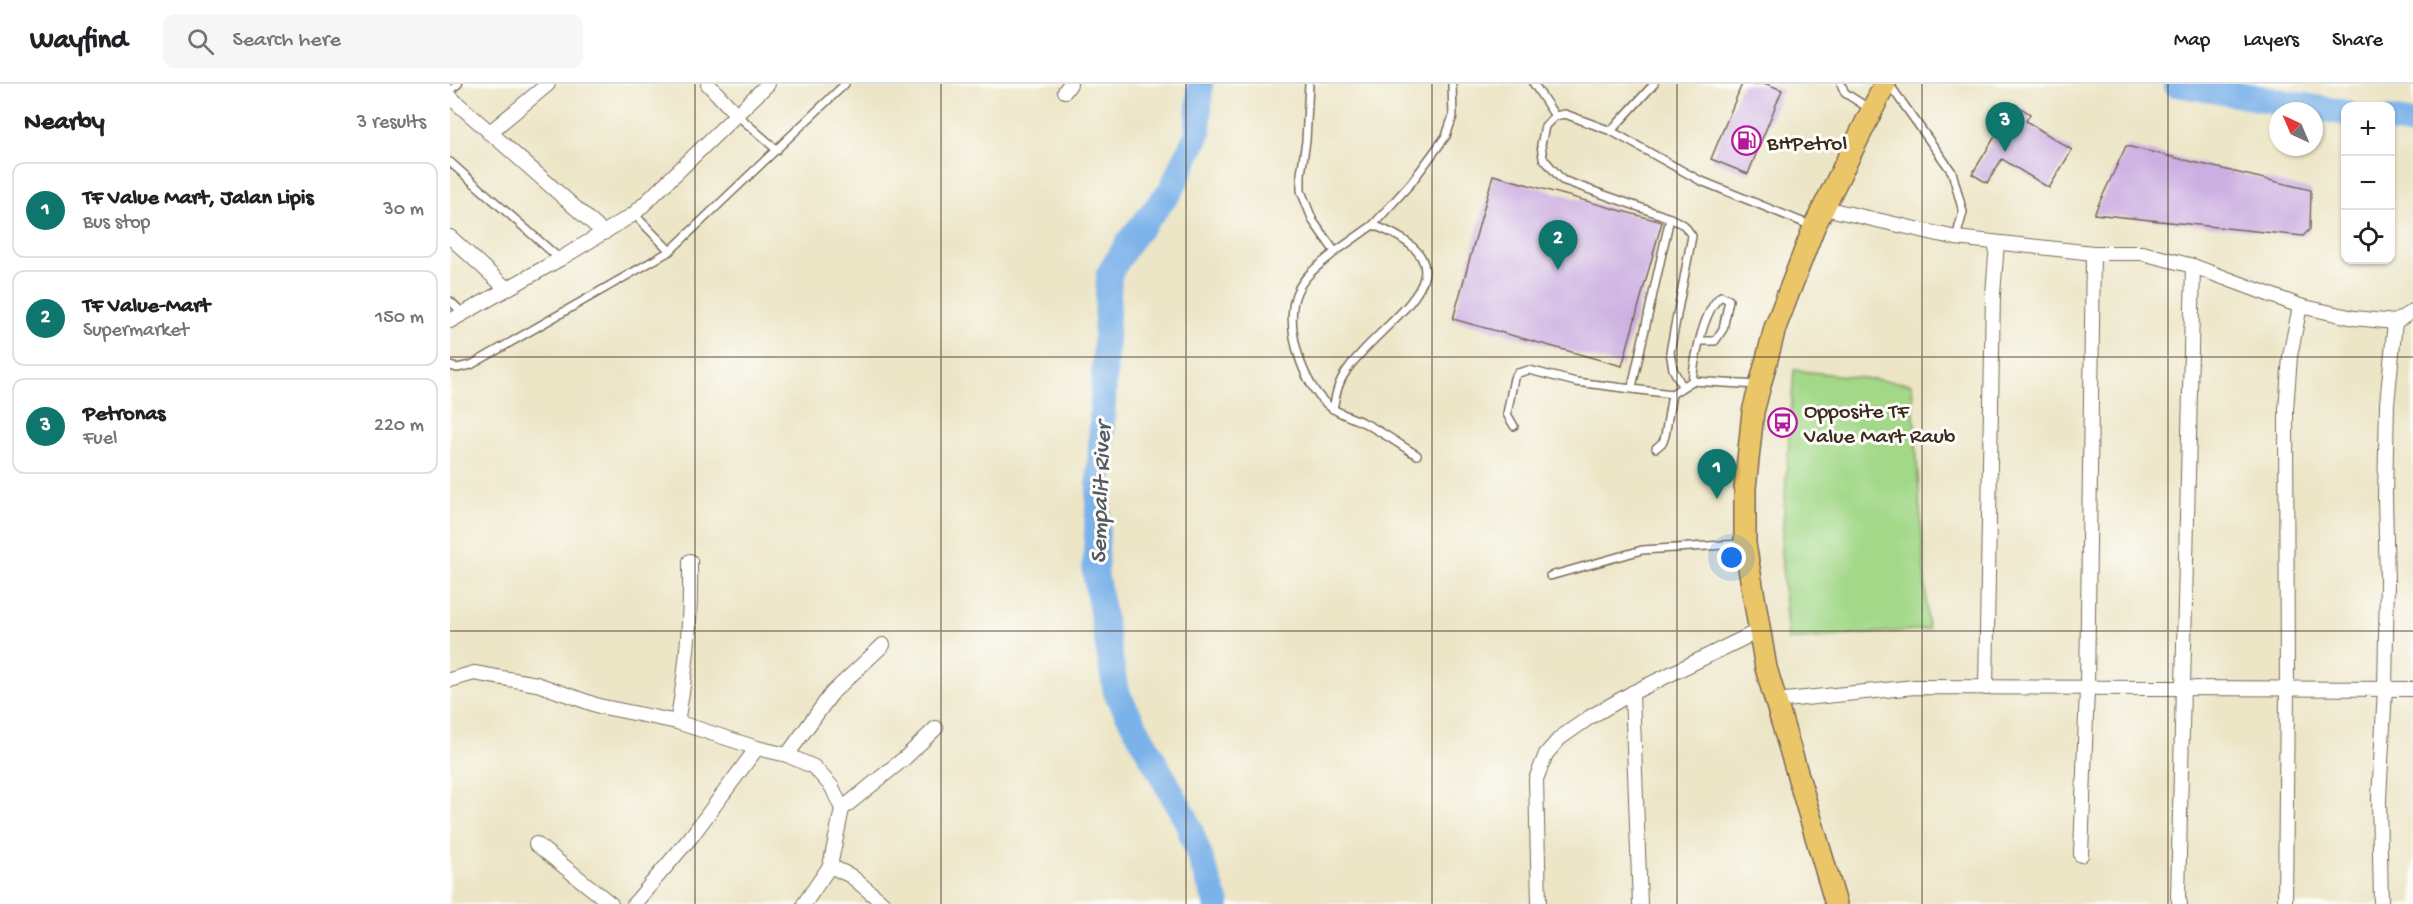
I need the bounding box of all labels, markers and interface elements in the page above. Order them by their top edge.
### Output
search box [163,14,583,68]
text: Wayfind [30,25,127,58]
icon: search [184,25,217,58]
text: Search here [232,28,341,54]
text: Map [2174,29,2210,54]
text: Layers [2243,29,2299,54]
text: Share [2332,29,2383,54]
north arrow [2269,102,2323,156]
map controls [2341,102,2395,264]
button: + [2341,102,2395,156]
pin: 3 [1986,103,2024,152]
text: Nearby [24,108,105,139]
text: 3 results [357,112,426,135]
fuel station icon: BHPetrol [1730,125,1762,157]
place label: BHPetrol [1766,132,1847,158]
button: − [2341,156,2395,210]
text: TF Value Mart, Jalan Lipis [83,186,314,212]
text: 1 [41,199,50,222]
text: 30 m [383,199,424,222]
button: locate [2341,210,2395,264]
text: Bus stop [83,212,150,235]
pin: 2 [1538,220,1578,270]
text: TF Value-Mart [83,294,210,320]
text: 2 [41,307,50,330]
text: 150 m [375,307,424,330]
text: Supermarket [83,320,189,343]
place label: Opposite TF Value Mart Raub [1803,400,1956,451]
text: Petronas [83,402,165,428]
bus stop icon: Opposite TF Value Mart Raub [1767,406,1799,438]
text: 3 [40,415,51,438]
text: 220 m [374,415,424,438]
water label: Sempalit River [1086,418,1120,564]
text: Fuel [83,428,117,451]
pin: 1 [1698,450,1736,499]
your location [1717,543,1746,572]

